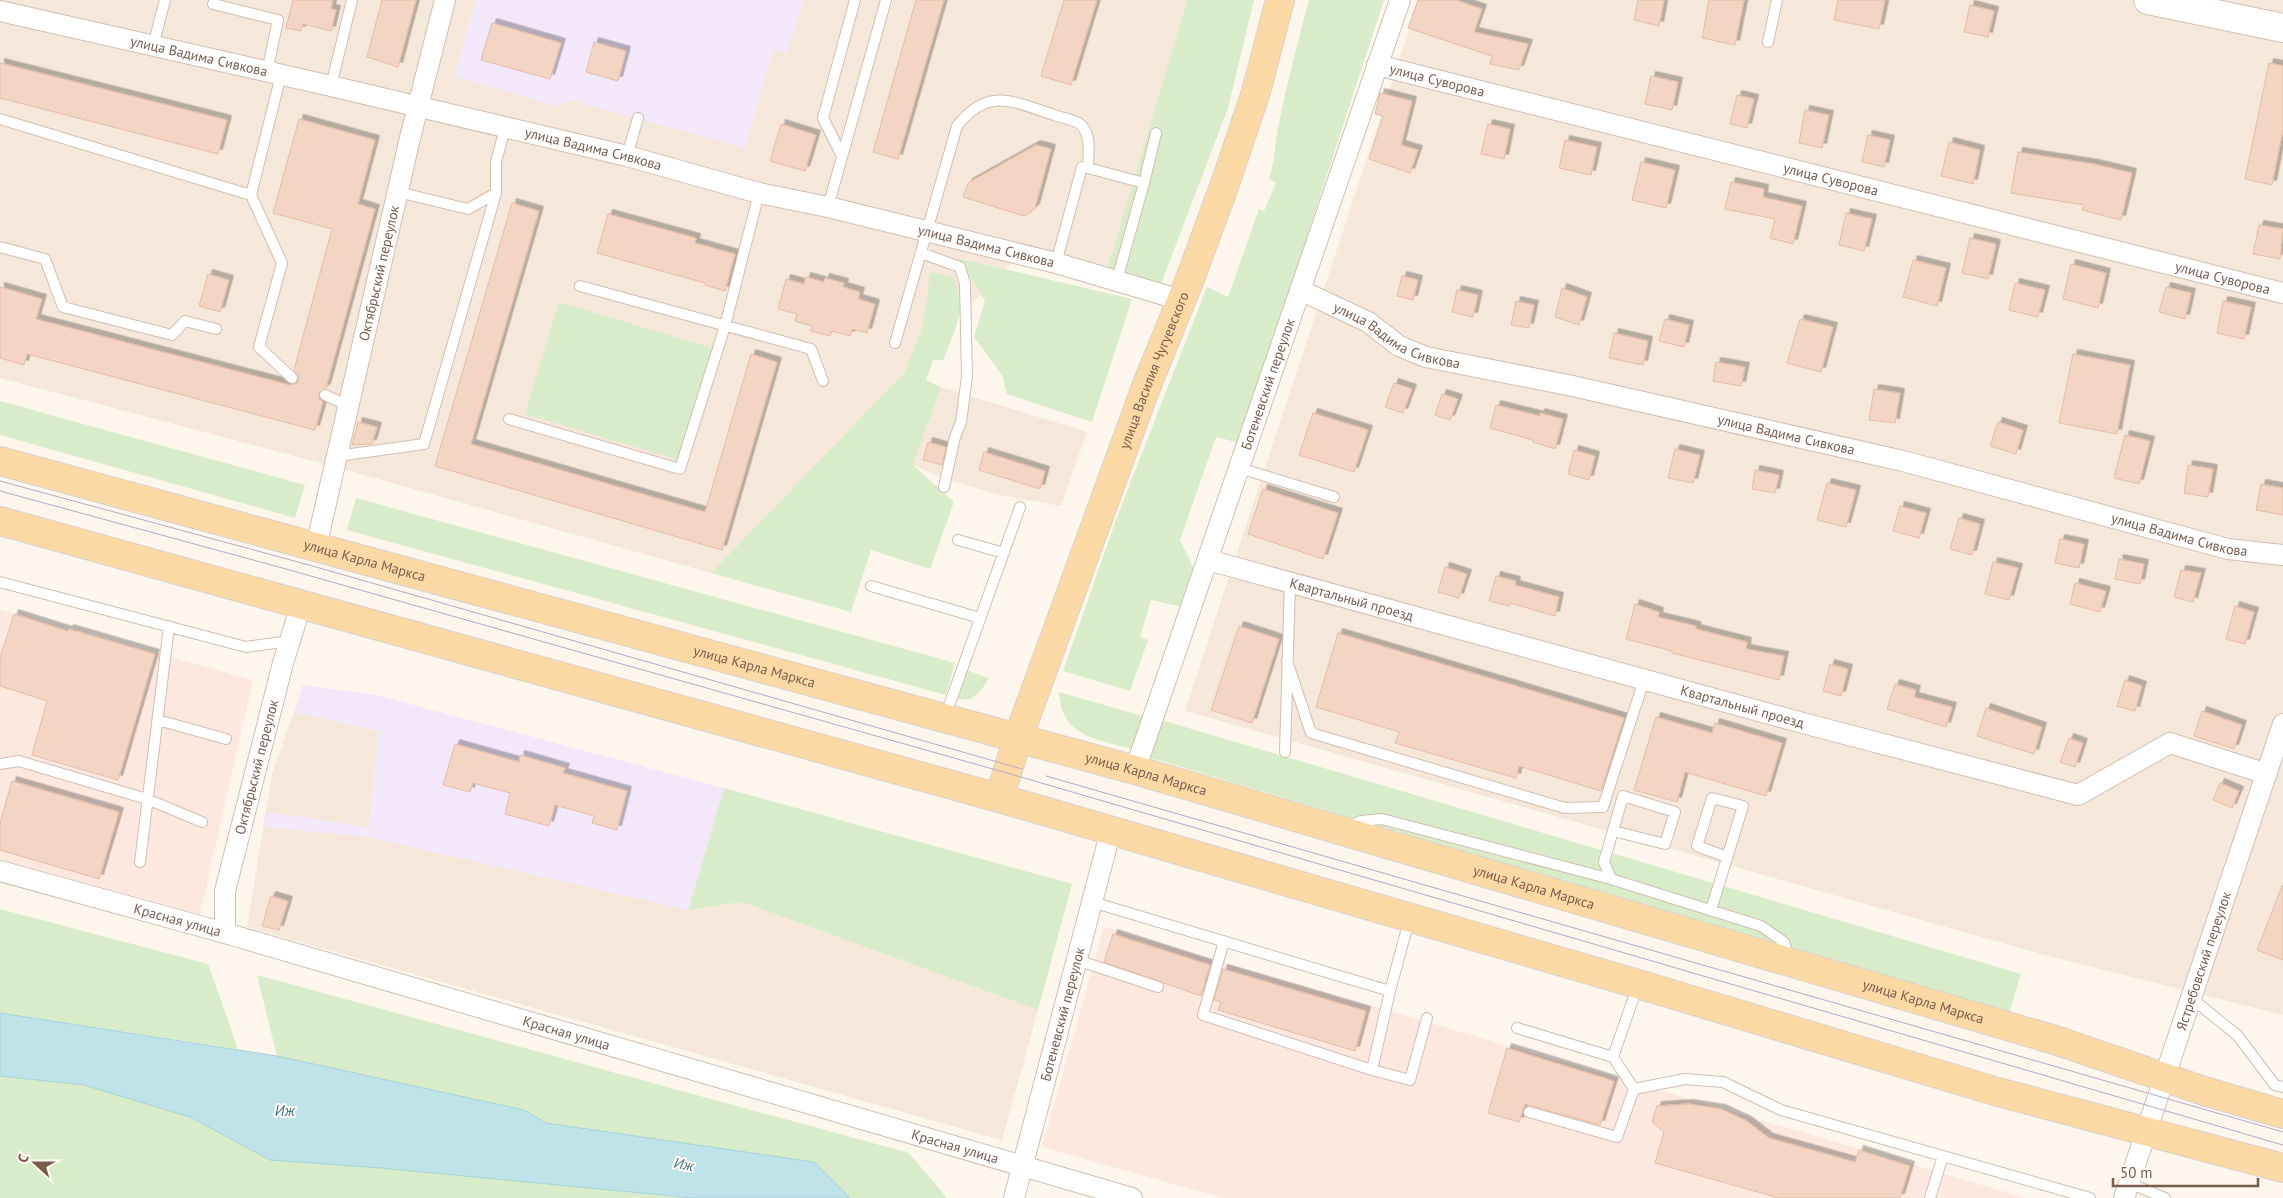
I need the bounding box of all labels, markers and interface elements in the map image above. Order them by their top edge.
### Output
street label: улица Вадима Сивкова [129,32,269,80]
street label: улица Суворова [1388,60,1487,101]
street label: улица Вадима Сивкова [523,123,664,174]
street label: улица Суворова [1781,159,1880,200]
street label: Октябрьский переулок [355,203,403,343]
street label: улица Вадима Сивкова [916,220,1057,271]
street label: улица Суворова [2173,257,2272,298]
street label: улица Василия Чугуевского [1115,289,1193,451]
street label: улица Вадима Сивкова [1330,298,1462,373]
street label: Ботеневский переулок [1237,316,1299,452]
street label: улица Вадима Сивкова [1716,410,1857,459]
street label: улица Вадима Сивкова [2109,509,2249,560]
street label: улица Карла Маркса [302,535,428,585]
street label: Квартальный проезд [1288,574,1416,625]
street label: улица Карла Маркса [692,641,818,692]
street label: Квартальный проезд [1678,681,1807,732]
street label: Октябрьский переулок [231,697,282,836]
street label: улица Карла Маркса [1083,748,1209,800]
street label: улица Карла Маркса [1471,861,1597,913]
street label: Ястребовский переулок [2172,889,2235,1033]
street label: Красная улица [132,899,223,941]
street label: Ботеневский переулок [1036,945,1089,1083]
street label: улица Карла Маркса [1861,975,1986,1028]
street label: Красная улица [521,1011,612,1054]
water label: Иж [275,1101,296,1120]
street label: Красная улица [909,1125,1001,1168]
north arrow [10,1138,60,1188]
text: С [13,1151,33,1165]
water label: Иж [672,1153,696,1175]
scale bar [2113,1156,2258,1188]
text: 50 m [2120,1163,2153,1182]

